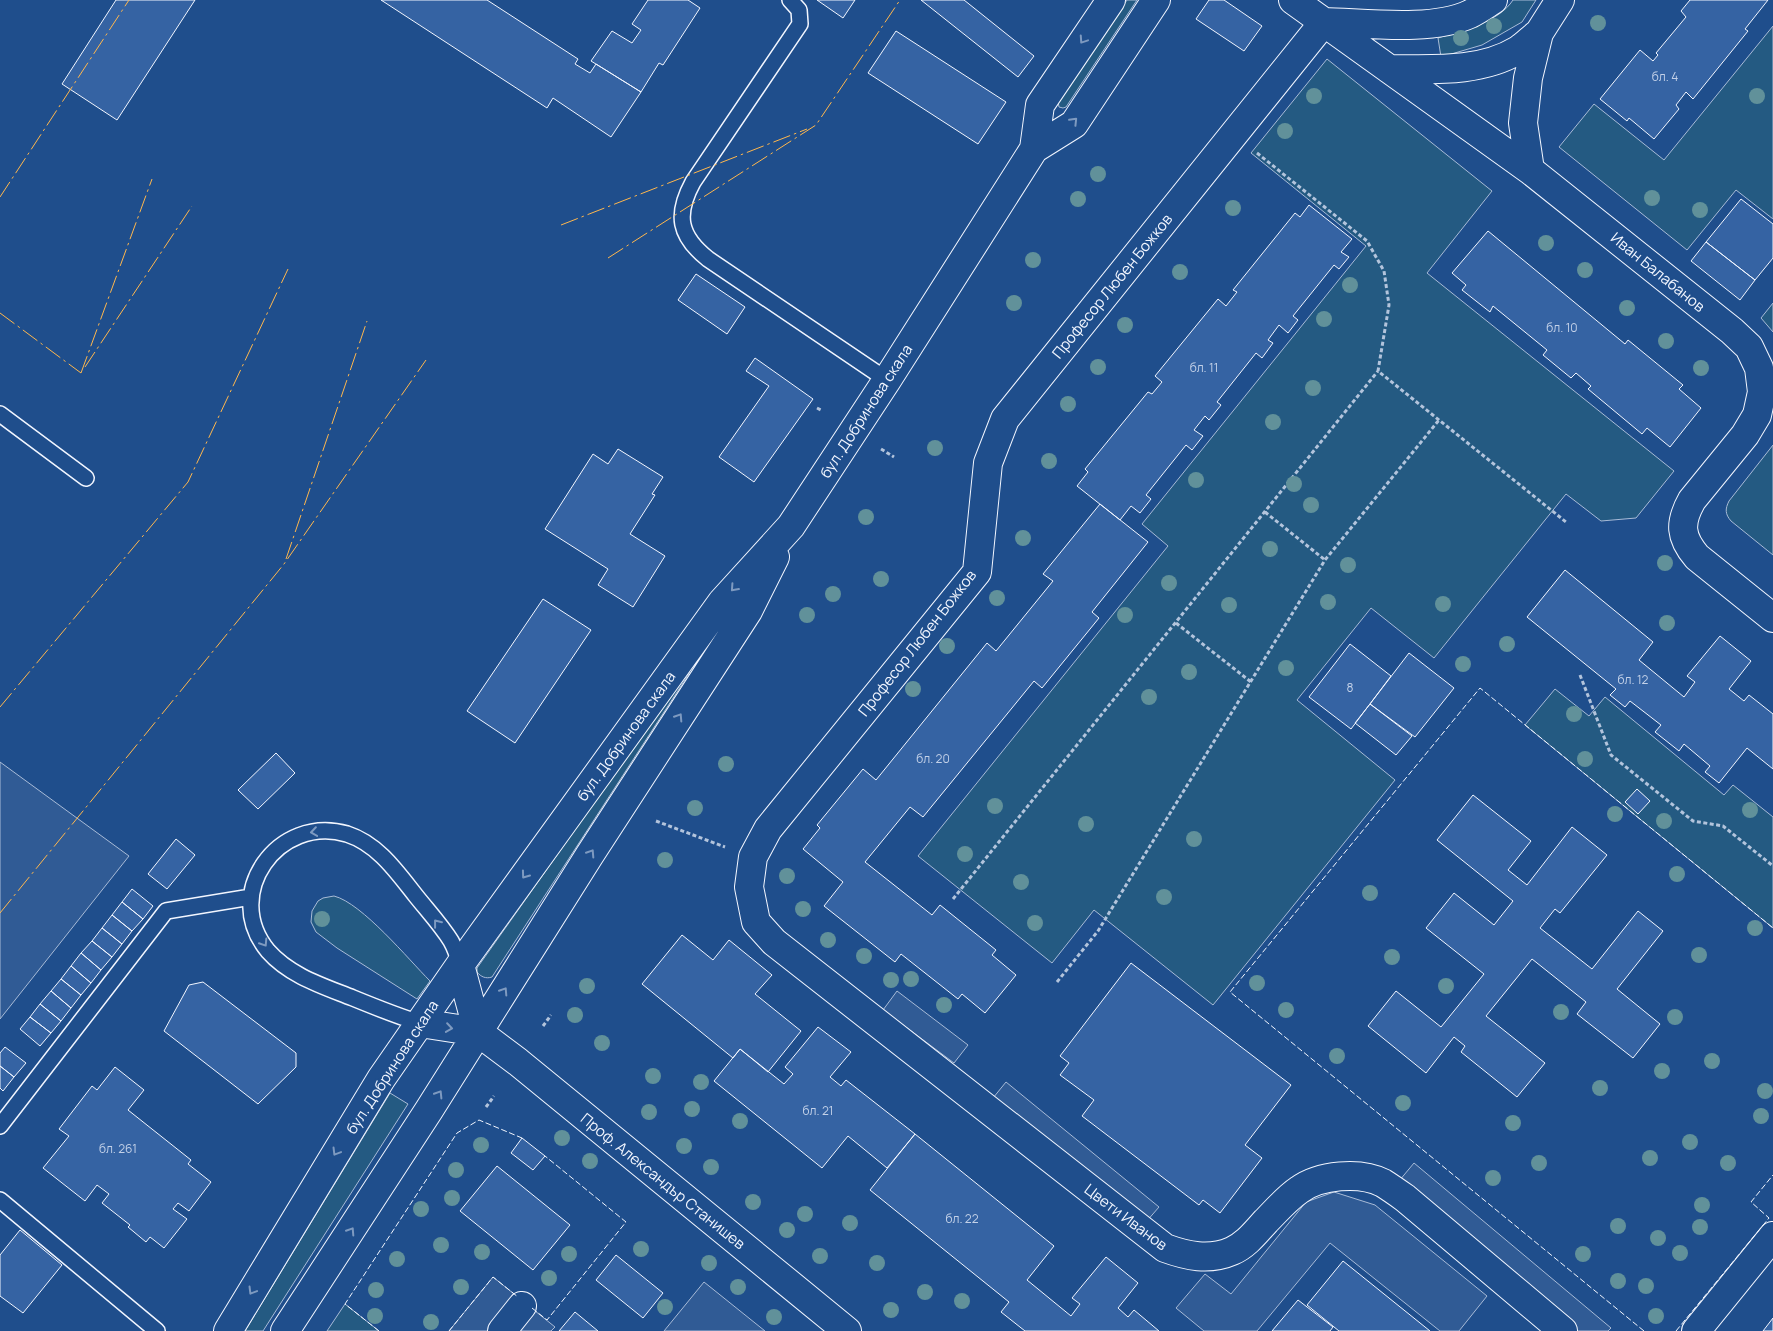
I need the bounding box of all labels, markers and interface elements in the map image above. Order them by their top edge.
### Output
one-way arrow [1080,35,1089,44]
house number: бл. 4 [1652,68,1678,85]
one-way arrow [1068,118,1077,127]
street label: Професор Любен Божков [1047,209,1177,363]
street label: Иван Балабанов [1606,227,1710,317]
house number: бл. 10 [1546,319,1578,336]
street label: бул. Добринова скала [815,340,917,482]
house number: бл. 11 [1190,359,1218,376]
street label: Професор Любен Божков [853,565,981,721]
one-way arrow [731,583,740,592]
street label: бул. Добринова скала [572,667,680,805]
house number: бл. 12 [1618,671,1649,688]
house number: 8 [1347,679,1354,696]
one-way arrow [673,713,683,722]
house number: бл. 20 [916,750,950,767]
one-way arrow [309,827,318,837]
one-way arrow [585,850,594,859]
one-way arrow [522,869,531,879]
one-way arrow [435,920,443,929]
one-way arrow [257,938,267,947]
one-way arrow [498,987,507,996]
street label: бул. Добринова скала [341,996,443,1138]
one-way arrow [445,1022,453,1032]
one-way arrow [433,1091,442,1100]
house number: бл. 21 [803,1102,833,1119]
street label: Проф. Александър Станишев [576,1108,750,1254]
house number: бл. 261 [99,1140,137,1157]
one-way arrow [333,1147,343,1156]
street label: Цвети Иванов [1080,1179,1172,1255]
house number: бл. 22 [945,1210,979,1227]
one-way arrow [344,1227,354,1236]
one-way arrow [249,1286,259,1295]

